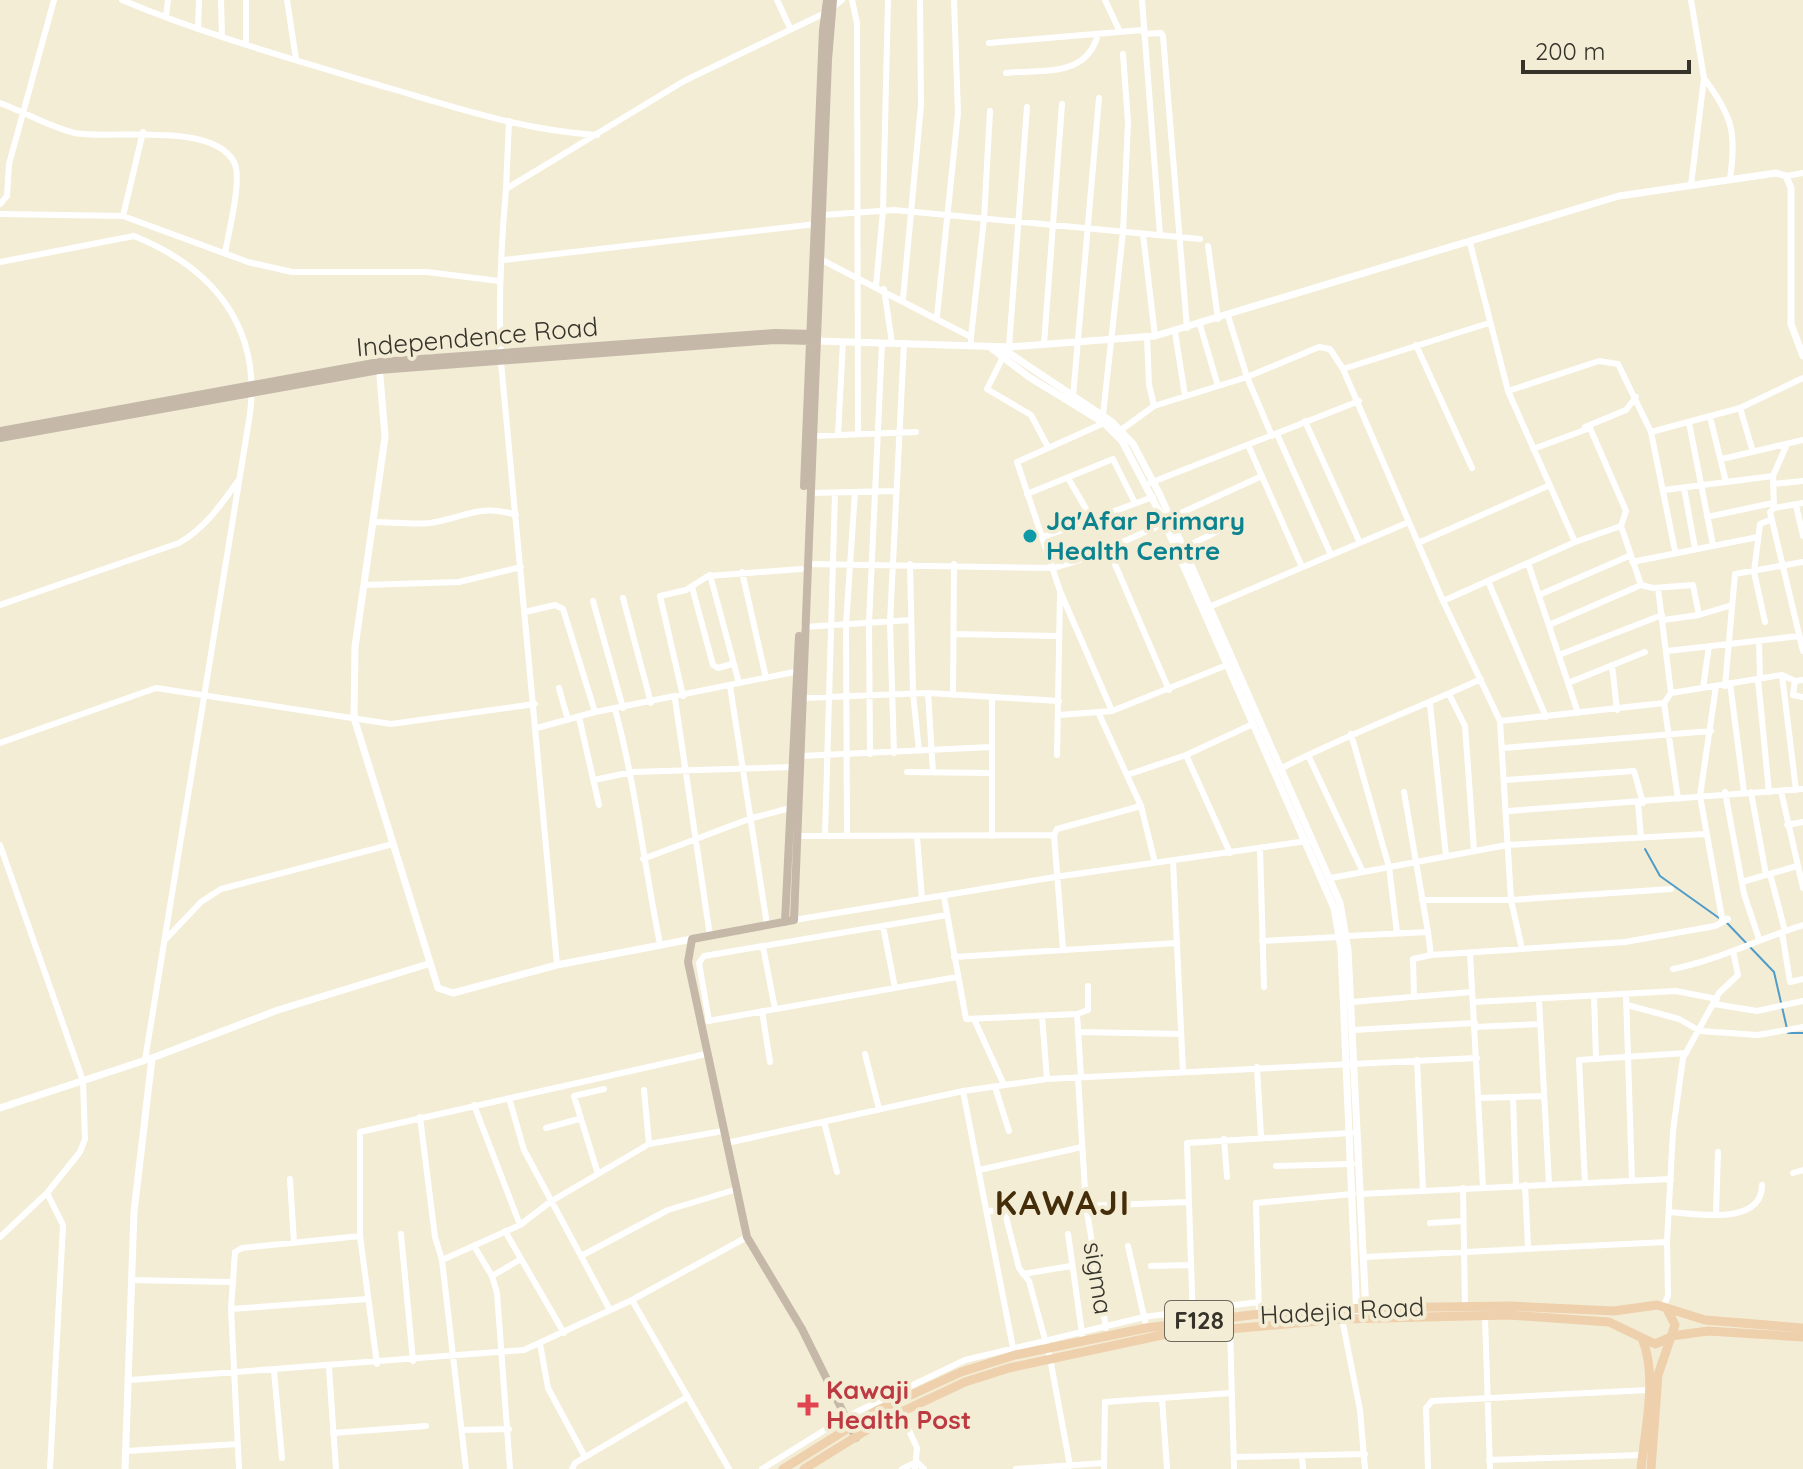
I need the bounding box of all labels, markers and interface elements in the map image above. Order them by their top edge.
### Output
scale bar [1523,24,1689,74]
text: 200 m [1535,36,1605,66]
street label: Independence Road [355,309,599,364]
place label: Ja'Afar Primary Health Centre [1046,504,1245,567]
marker: Ja'Afar Primary Health Centre [1021,527,1039,545]
district label: KAWAJI [995,1181,1131,1224]
street label: sigma [1076,1239,1121,1317]
street label: Hadejia Road [1259,1290,1425,1331]
road number: F128 [1165,1301,1233,1341]
place label: Kawaji Health Post [826,1373,971,1436]
marker: Kawaji Health Post [797,1394,819,1416]

